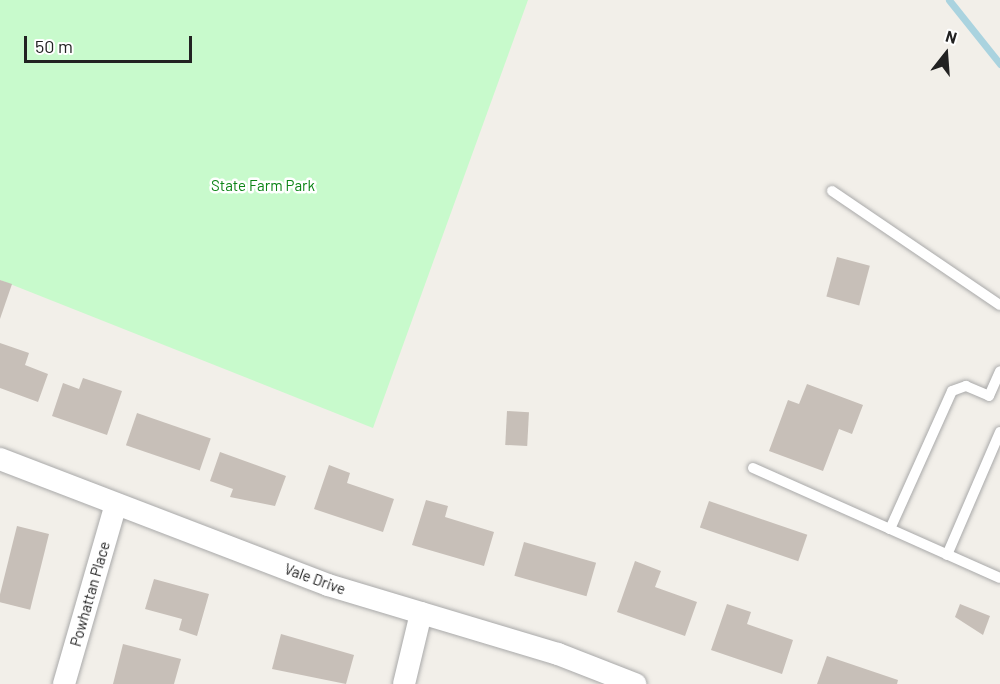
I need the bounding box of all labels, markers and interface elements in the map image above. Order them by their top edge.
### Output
scale bar [27,24,195,62]
north arrow [916,24,976,84]
text: N [944,26,959,47]
text: 50 m [35,35,73,57]
park label: State Farm Park [211,177,315,195]
street label: Powhattan Place [66,539,114,649]
street label: Vale Drive [282,560,348,598]

